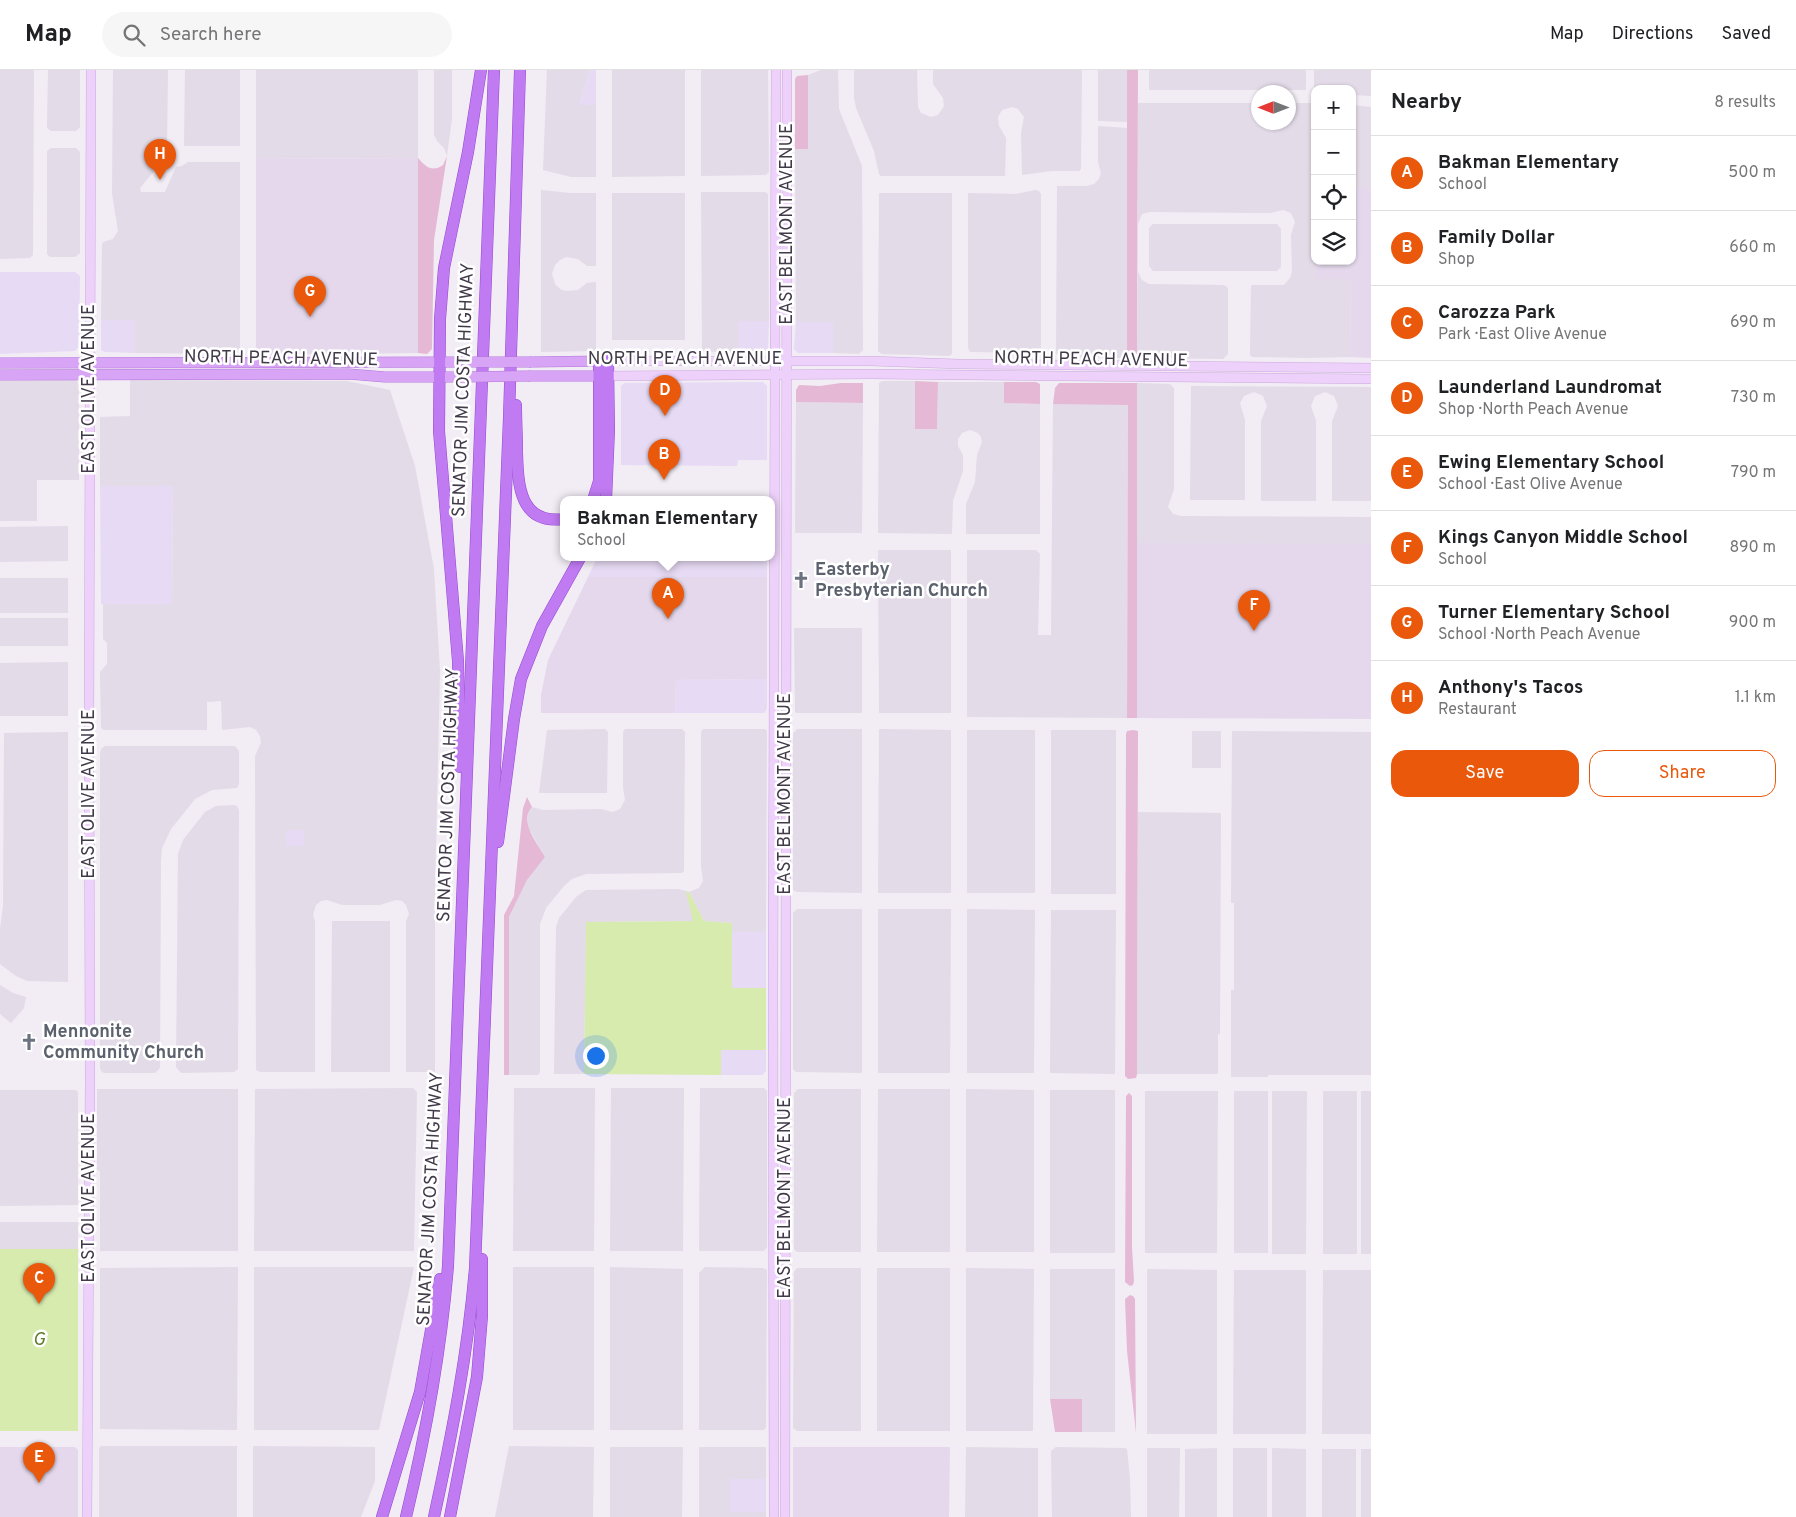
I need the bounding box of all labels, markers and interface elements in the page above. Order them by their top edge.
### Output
search box [102,12,452,57]
text: Map [25,20,72,50]
icon: search [120,21,148,49]
text: Search here [160,23,261,47]
text: Map [1550,23,1584,46]
text: Directions [1612,23,1694,46]
text: Saved [1722,23,1771,46]
north arrow [1251,85,1296,130]
map controls [1311,85,1356,265]
button: + [1311,85,1356,130]
text: Nearby [1391,89,1462,116]
text: 8 results [1714,93,1776,113]
street label: EAST BELMONT AVENUE [776,123,799,325]
button: − [1311,130,1356,175]
pin: H [144,139,176,180]
text: Bakman Elementary [1438,151,1619,175]
text: A [1401,163,1413,183]
text: 500 m [1728,163,1776,183]
button: locate [1311,175,1356,220]
text: School [1438,175,1487,195]
button: layers [1311,220,1356,265]
text: Family Dollar [1438,226,1555,250]
text: B [1401,238,1413,258]
text: 660 m [1729,238,1776,258]
text: Shop [1438,250,1475,270]
street label: SENATOR JIM COSTA HIGHWAY [448,262,480,518]
pin: G [294,276,326,317]
text: Carozza Park [1438,301,1556,325]
street label: EAST OLIVE AVENUE [78,304,101,474]
text: C [1402,313,1412,333]
text: 690 m [1730,313,1776,333]
text: Park · East Olive Avenue [1438,325,1607,345]
street label: NORTH PEACH AVENUE [184,346,378,372]
street label: NORTH PEACH AVENUE [994,347,1188,373]
street label: NORTH PEACH AVENUE [588,348,782,371]
pin: D [649,375,681,416]
text: Launderland Laundromat [1438,376,1662,400]
text: D [1401,388,1413,408]
text: 730 m [1731,388,1776,408]
text: Shop · North Peach Avenue [1438,400,1628,420]
pin: B [648,439,680,480]
text: Ewing Elementary School [1438,451,1664,475]
text: E [1402,463,1412,483]
text: 790 m [1731,463,1776,483]
text: School · East Olive Avenue [1438,475,1623,495]
popup [560,496,775,561]
text: Bakman Elementary [577,507,758,531]
text: Kings Canyon Middle School [1438,526,1688,550]
text: School [577,531,626,551]
text: F [1402,538,1412,558]
text: 890 m [1730,538,1776,558]
text: School [1438,550,1487,570]
place label: Easterby Presbyterian Church [815,559,988,603]
church icon: Easterby Presbyterian Church [791,570,811,590]
pin: A [652,578,684,619]
pin: F [1238,590,1270,631]
text: Turner Elementary School [1438,601,1670,625]
text: G [1402,613,1412,633]
text: 900 m [1729,613,1776,633]
text: School · North Peach Avenue [1438,625,1640,645]
street label: SENATOR JIM COSTA HIGHWAY [433,667,465,923]
text: Anthony's Tacos [1438,676,1583,700]
text: H [1401,688,1413,708]
text: 1.1 km [1735,688,1776,708]
street label: EAST BELMONT AVENUE [774,693,797,895]
text: Restaurant [1438,700,1517,720]
street label: EAST OLIVE AVENUE [78,709,101,879]
button: Save [1391,750,1579,797]
button: Share [1589,750,1776,797]
place label: Mennonite Community Church [43,1021,204,1065]
church icon: Mennonite Community Church [19,1032,39,1052]
your location [583,1043,609,1069]
street label: SENATOR JIM COSTA HIGHWAY [413,1071,449,1327]
street label: EAST BELMONT AVENUE [774,1097,797,1299]
street label: EAST OLIVE AVENUE [78,1113,101,1283]
pin: C [23,1263,55,1304]
water label: G [33,1328,46,1352]
pin: E [23,1442,55,1483]

